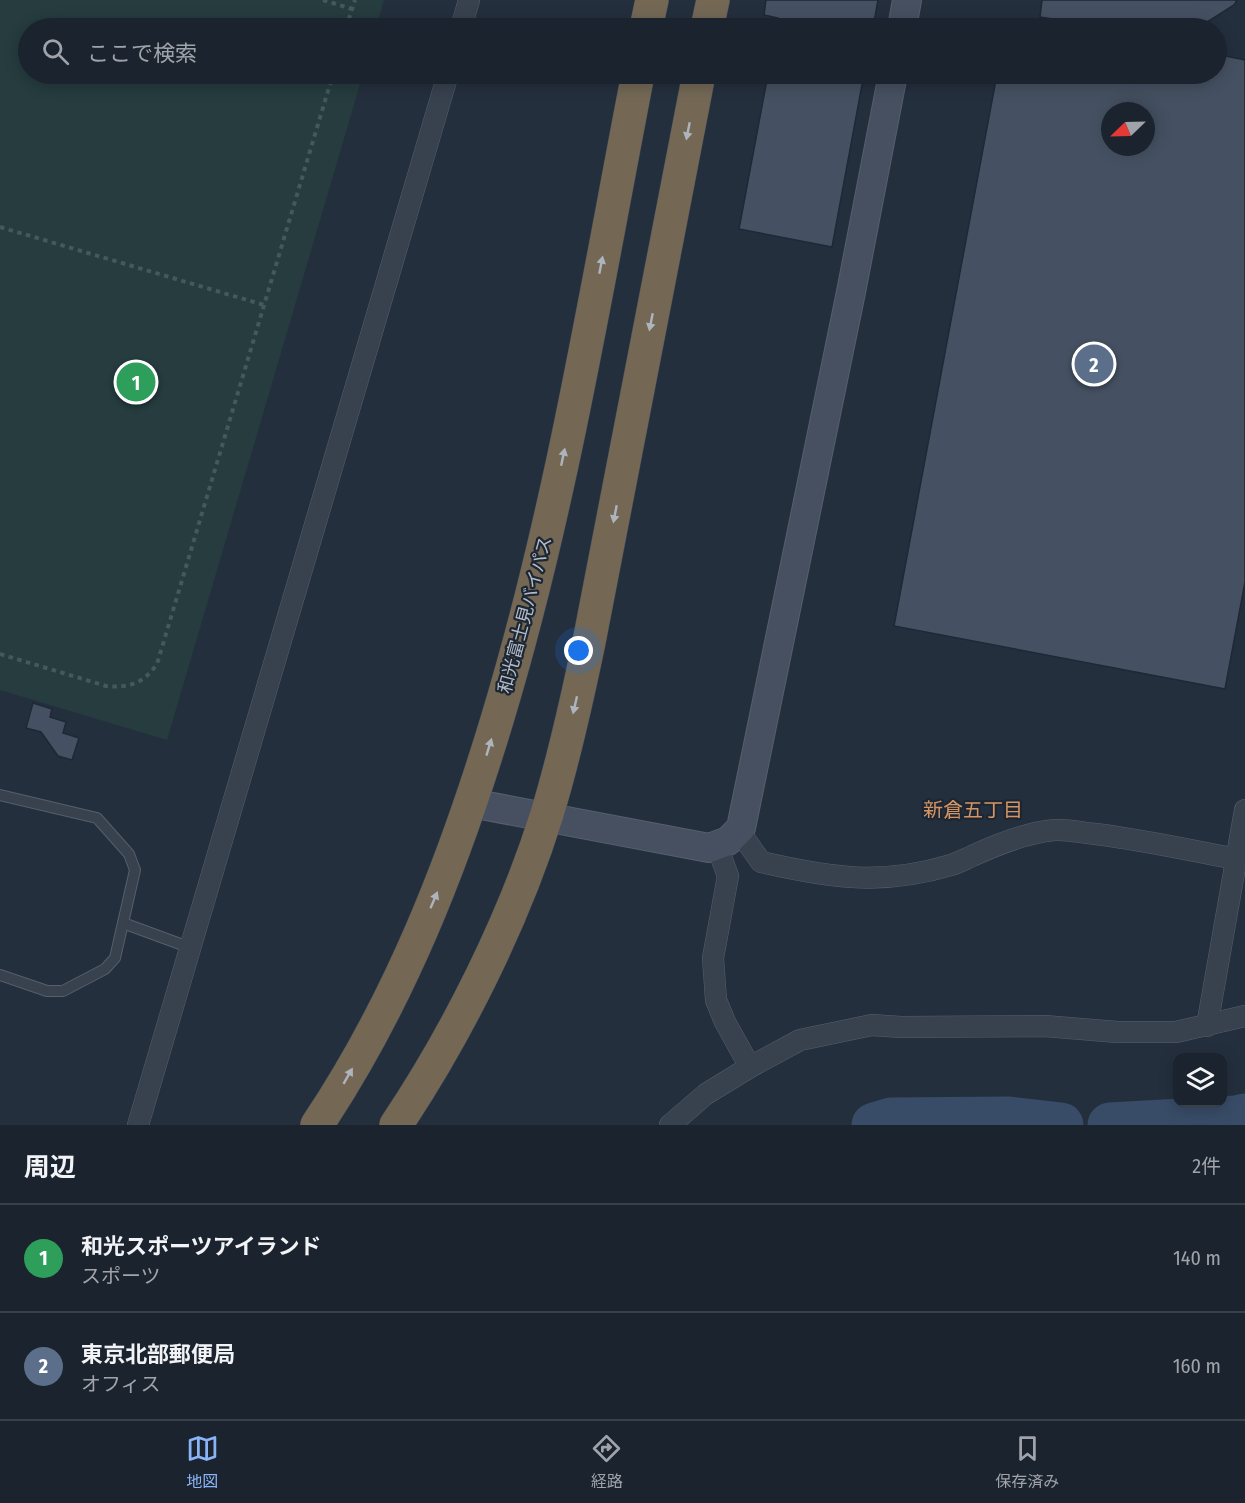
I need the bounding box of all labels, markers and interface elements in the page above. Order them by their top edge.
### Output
search box [18,18,1227,84]
icon: search [39,35,72,68]
text: ここで検索 [87,40,197,67]
north arrow [1101,102,1155,156]
one-way arrow [683,122,692,141]
one-way arrow [597,256,606,275]
one-way arrow [646,313,655,332]
pin: 2 [1074,342,1114,386]
pin: 1 [116,360,156,404]
one-way arrow [559,447,568,466]
one-way arrow [610,505,619,524]
street label: 和光富士見バイパス [493,534,557,696]
your location [564,636,593,665]
one-way arrow [570,696,580,714]
one-way arrow [485,738,494,756]
district label: 新倉五丁目 [923,798,1023,822]
one-way arrow [429,891,439,909]
map controls [1173,1053,1227,1107]
button: layers [1173,1053,1227,1107]
one-way arrow [343,1067,353,1084]
text: 周辺 [24,1152,76,1183]
text: 2件 [1192,1154,1221,1178]
text: 和光スポーツアイランド [81,1233,321,1260]
text: 1 [39,1246,48,1270]
text: 140 m [1173,1246,1221,1270]
text: スポーツ [81,1264,161,1288]
text: 東京北部郵便局 [81,1341,235,1368]
text: 2 [39,1354,48,1378]
text: 160 m [1173,1354,1221,1378]
text: オフィス [81,1372,161,1396]
tab: 地図 [186,1432,219,1492]
tab: 経路 [590,1432,623,1492]
tab: 保存済み [995,1432,1059,1492]

